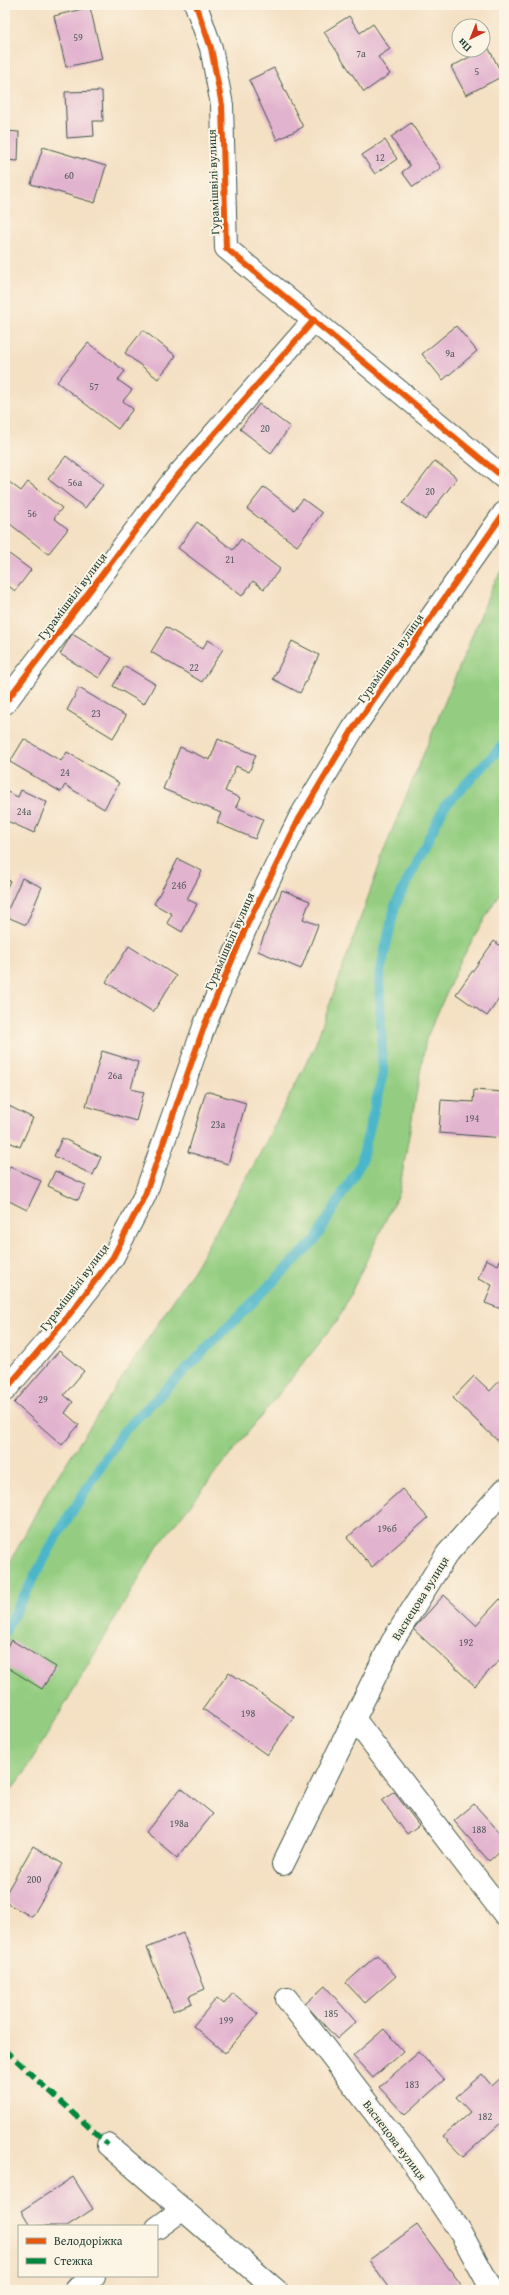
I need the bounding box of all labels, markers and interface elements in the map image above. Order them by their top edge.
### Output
north arrow [451,18,491,58]
house number: 59 [73,30,83,45]
text: Пн [453,34,475,56]
house number: 7а [356,46,366,61]
house number: 5 [475,64,480,79]
street label: Гурамішвілі вулиця [203,129,223,235]
house number: 12 [375,150,385,165]
house number: 60 [64,168,74,183]
house number: 9а [445,346,455,361]
house number: 57 [89,379,99,394]
house number: 20 [260,421,270,436]
house number: 56а [68,475,82,490]
house number: 20 [425,484,435,499]
house number: 56 [27,506,37,521]
street label: Гурамішвілі вулиця [33,549,111,643]
house number: 21 [225,552,235,567]
street label: Гурамішвілі вулиця [353,610,427,706]
house number: 22 [189,660,199,675]
house number: 23 [91,706,101,721]
house number: 24 [60,765,70,780]
house number: 24а [17,804,31,819]
house number: 24б [172,878,186,893]
street label: Гурамішвілі вулиця [200,889,258,993]
house number: 26а [108,1068,122,1083]
house number: 194 [465,1111,479,1126]
house number: 23а [211,1117,225,1132]
street label: Гурамішвілі вулиця [35,1240,113,1334]
house number: 29 [38,1392,48,1407]
house number: 196б [377,1521,397,1536]
street label: Васнецова вулиця [387,1553,453,1643]
house number: 192 [459,1635,473,1650]
house number: 198 [241,1706,255,1721]
house number: 198а [169,1816,189,1831]
house number: 188 [472,1822,486,1837]
house number: 200 [27,1872,41,1887]
house number: 185 [324,2006,338,2021]
house number: 199 [219,2013,233,2028]
house number: 183 [405,2077,419,2092]
street label: Васнецова вулиця [359,2096,431,2184]
house number: 182 [478,2109,492,2124]
legend [18,2225,158,2277]
text: Велодоріжка [54,2232,123,2249]
text: Стежка [54,2252,93,2269]

